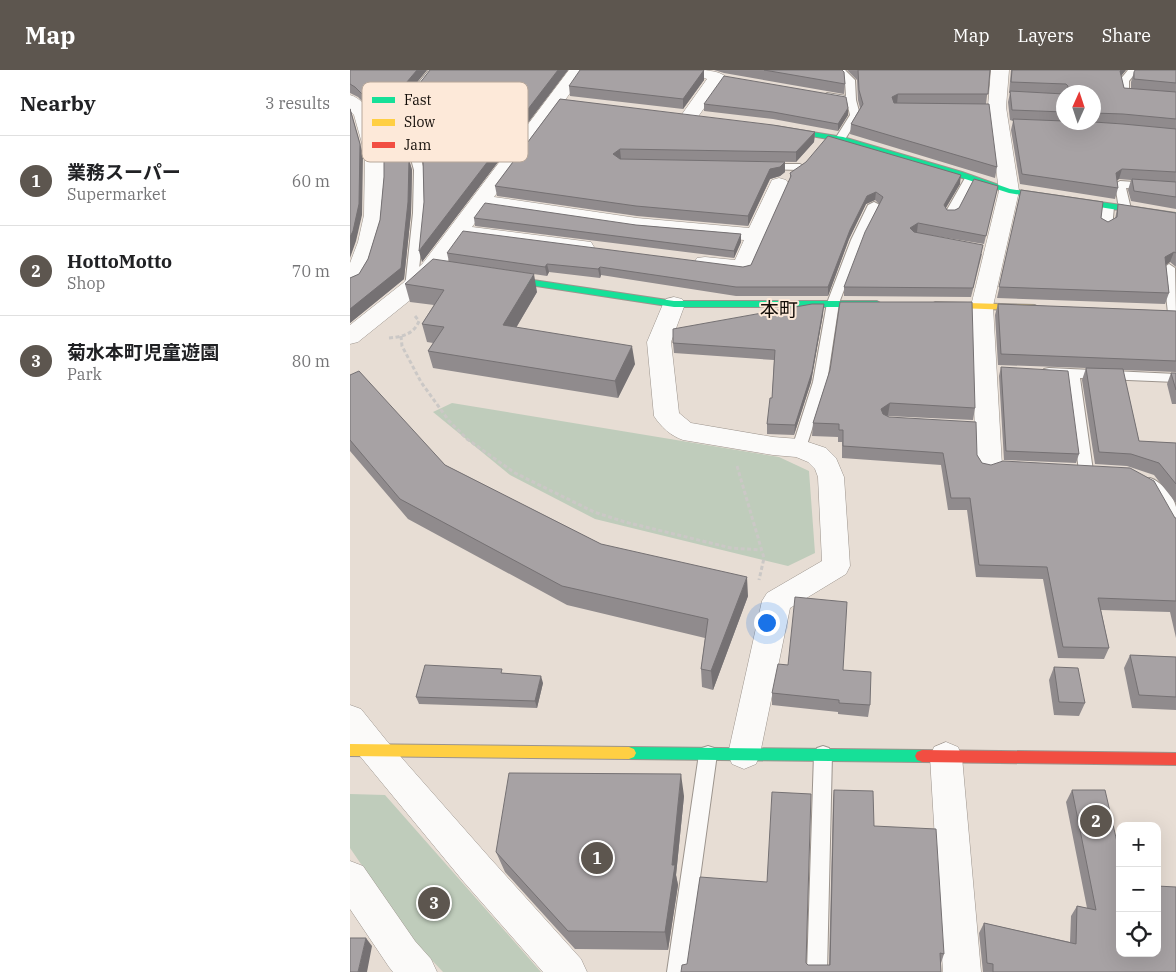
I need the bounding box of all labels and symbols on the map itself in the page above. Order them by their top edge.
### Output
legend [362,82,528,162]
north arrow [1056,85,1101,130]
text: Fast [404,91,432,109]
text: Slow [404,113,435,131]
text: Jam [404,136,431,154]
district label: 本町 [760,297,798,321]
your location [754,610,780,636]
pin: 2 [1080,802,1112,840]
pin: 1 [581,839,613,877]
pin: 3 [418,884,450,922]

